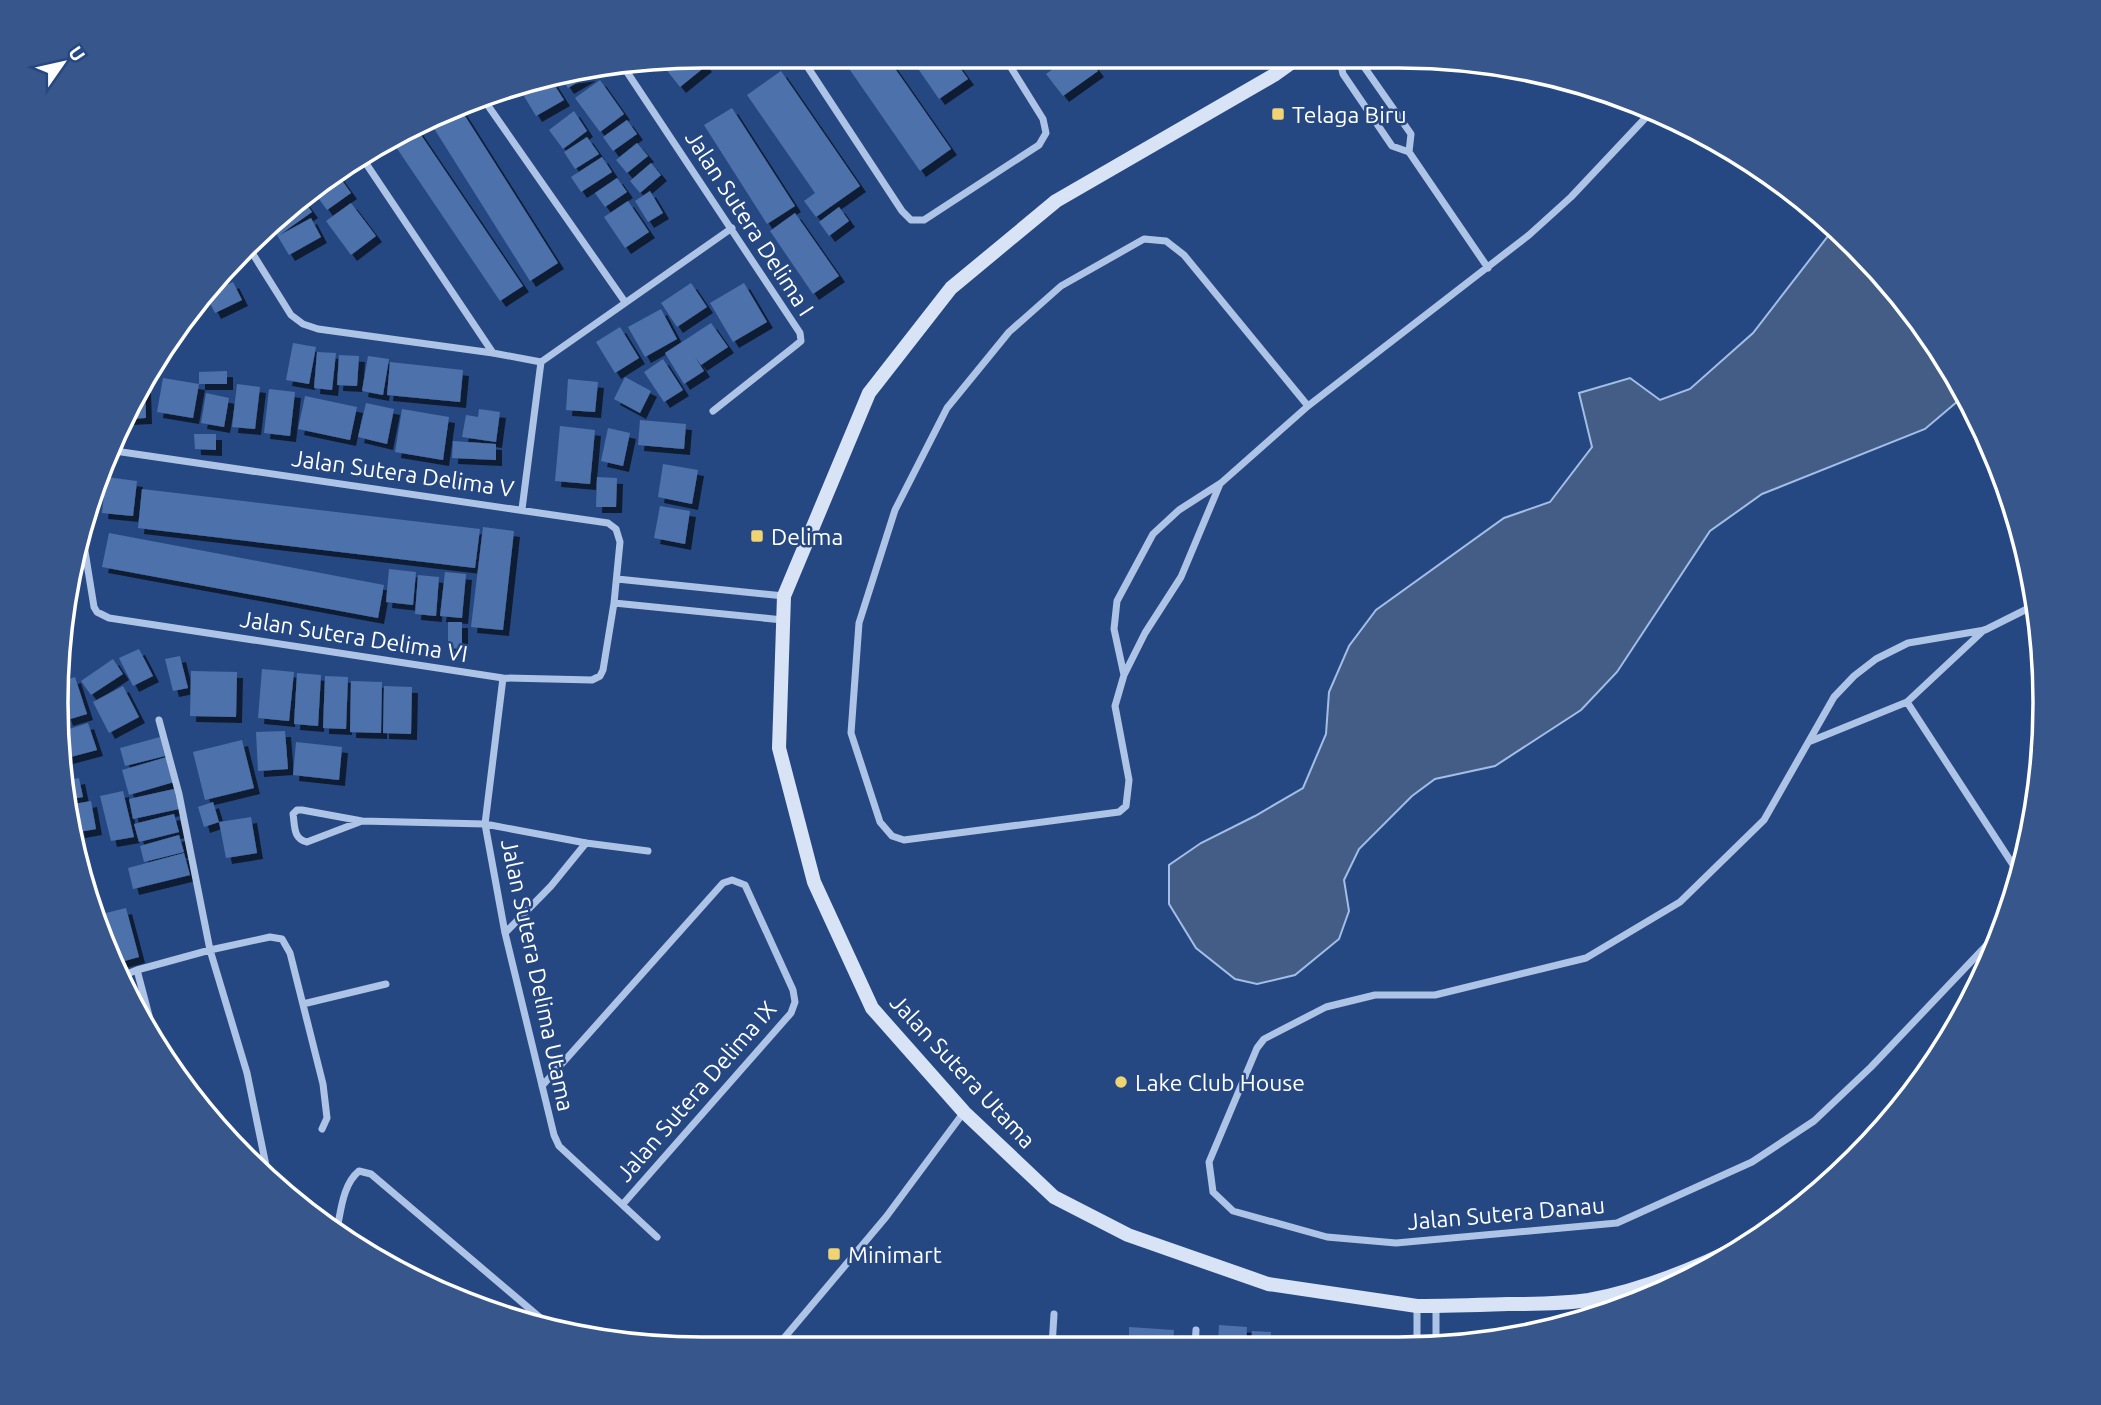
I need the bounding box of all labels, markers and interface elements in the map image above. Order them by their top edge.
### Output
north arrow [28,28,98,98]
text: U [64,42,90,65]
place label: Telaga Biru [1292,102,1407,127]
marker: Telaga Biru [1270,106,1286,122]
street label: Jalan Sutera Delima I [681,126,819,320]
street label: Jalan Sutera Delima V [290,445,516,501]
place label: Delima [771,524,843,549]
marker: Delima [749,528,765,544]
street label: Jalan Sutera Delima VI [238,606,470,666]
street label: Jalan Sutera Delima Utama [497,837,579,1113]
street label: Jalan Sutera Utama [886,989,1040,1153]
street label: Jalan Sutera Delima IX [611,996,781,1186]
place label: Lake Club House [1135,1070,1305,1095]
marker: Lake Club House [1113,1074,1129,1090]
street label: Jalan Sutera Danau [1406,1192,1606,1234]
place label: Minimart [848,1242,942,1267]
marker: Minimart [826,1246,842,1262]

